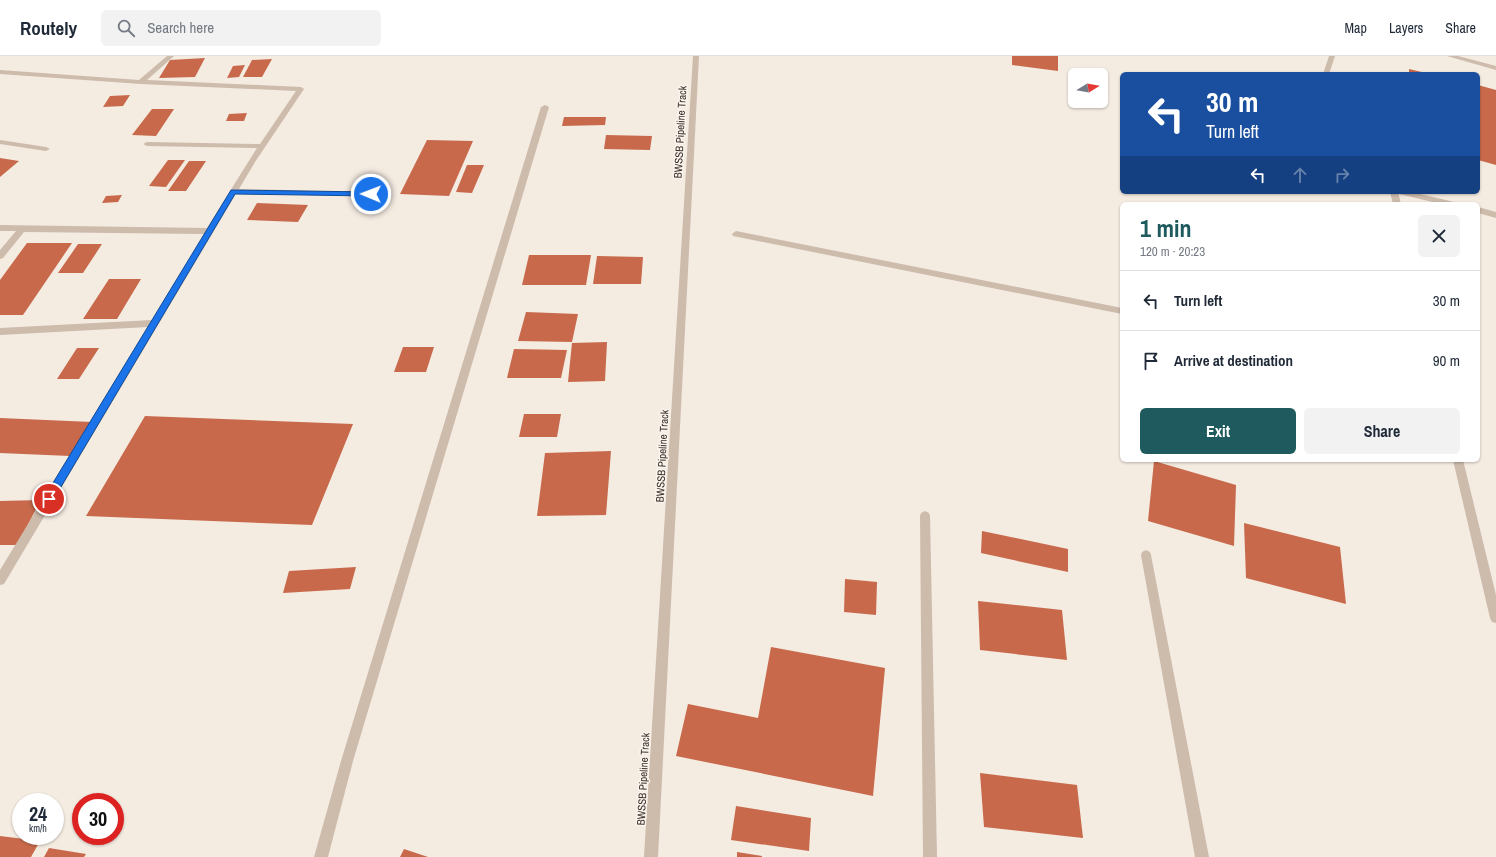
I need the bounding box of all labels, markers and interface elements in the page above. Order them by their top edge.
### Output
search box [101,10,381,46]
text: Routely [20,15,77,41]
icon: search [115,17,137,39]
text: Search here [147,17,214,38]
text: Map [1345,19,1367,37]
text: Layers [1389,19,1423,37]
text: Share [1445,19,1476,37]
north arrow [1068,68,1108,108]
map controls [1068,68,1108,108]
text: 30 m [1206,83,1258,121]
street label: BWSSB Pipeline Track [671,85,689,179]
icon: left [1140,88,1192,140]
text: Turn left [1206,119,1259,144]
icon: left [1247,164,1269,186]
icon: ahead [1289,164,1311,186]
icon: right [1331,164,1353,186]
position arrow [350,173,392,215]
text: 1 min [1140,212,1191,244]
button: close [1418,215,1460,257]
text: 120 m · 20:23 [1140,243,1205,260]
icon: left [1140,290,1162,312]
text: Turn left [1174,290,1222,311]
text: 30 m [1433,290,1460,311]
icon: arrive [1140,350,1162,372]
text: Arrive at destination [1174,350,1293,371]
text: 90 m [1433,350,1460,371]
button: Exit [1140,408,1296,454]
button: Share [1304,408,1460,454]
street label: BWSSB Pipeline Track [653,409,671,503]
pin [32,482,66,516]
icon: arrive [38,488,60,510]
street label: BWSSB Pipeline Track [634,732,652,826]
speed limit sign: 30 [72,793,124,845]
text: 24 [29,800,47,827]
text: km/h [29,822,47,835]

